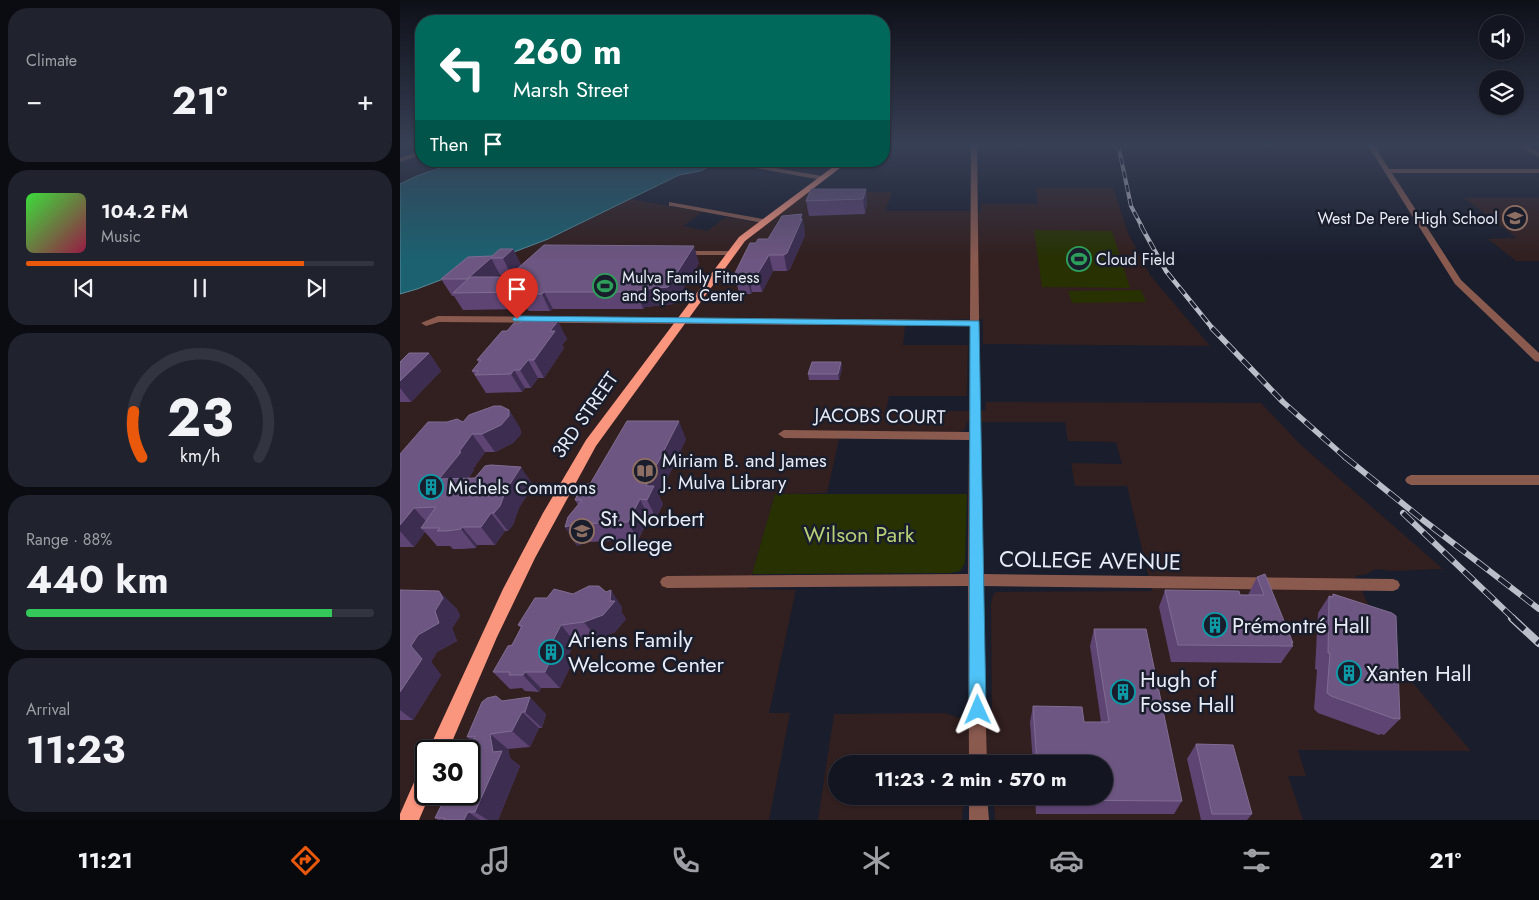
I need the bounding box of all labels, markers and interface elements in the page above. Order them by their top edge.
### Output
map controls [1479,15,1524,115]
button: sound [1479,15,1524,60]
text: 260 m [513,27,622,77]
icon: left [430,35,495,100]
text: Climate [26,49,77,72]
button: layers [1479,70,1524,115]
text: 21° [172,73,227,128]
text: Marsh Street [513,73,628,105]
text: − [26,80,43,121]
text: + [357,80,374,121]
icon: arrive [479,130,507,158]
text: Then [430,131,469,158]
text: 104.2 FM [101,198,188,225]
school or university icon: West De Pere High School [1502,205,1528,231]
place label: West De Pere High School [1317,207,1498,230]
text: Music [101,225,141,248]
sports icon: Cloud Field [1066,246,1092,272]
place label: Cloud Field [1096,248,1175,271]
place label: Mulva Family Fitness and Sports Center [622,266,760,307]
pin [496,268,538,319]
sports icon: Mulva Family Fitness and Sports Center [592,273,618,299]
icon: previous [70,274,98,302]
icon: pause [186,274,214,302]
icon: next [302,274,330,302]
icon: arrive [503,275,531,303]
street label: 3RD STREET [545,366,625,463]
text: 23 [167,380,233,456]
street label: JACOBS COURT [811,401,946,431]
text: km/h [180,443,220,469]
place label: Miriam B. and James J. Mulva Library [659,447,827,496]
library icon: Miriam B. and James J. Mulva Library [632,458,658,484]
building icon: Michels Commons [418,474,444,500]
place label: Michels Commons [448,474,596,501]
place label: St. Norbert College [600,502,705,559]
school or university icon: St. Norbert College [569,518,595,544]
park label: Wilson Park [804,518,915,550]
text: Range · 88% [26,528,112,551]
street label: COLLEGE AVENUE [999,542,1181,578]
text: 440 km [26,552,169,607]
place label: Prémontré Hall [1232,609,1370,641]
building icon: Prémontré Hall [1202,612,1228,638]
place label: Ariens Family Welcome Center [568,623,725,680]
building icon: Ariens Family Welcome Center [538,639,564,665]
place label: Xanten Hall [1366,657,1472,689]
building icon: Xanten Hall [1336,660,1362,686]
place label: Hugh of Fosse Hall [1140,663,1234,720]
building icon: Hugh of Fosse Hall [1110,679,1136,705]
position arrow [951,683,1003,735]
text: Arrival [26,698,70,721]
text: 11:23 [26,722,125,777]
speed limit sign: 30 [415,740,480,805]
text: 11:23 · 2 min · 570 m [874,766,1067,793]
icon: directions [288,843,323,878]
icon: music [478,843,513,878]
icon: phone [668,843,703,878]
icon: climate [859,843,894,878]
icon: car [1049,843,1084,878]
icon: filters [1239,843,1274,878]
text: 11:21 [78,844,133,876]
text: 21° [1429,844,1461,876]

